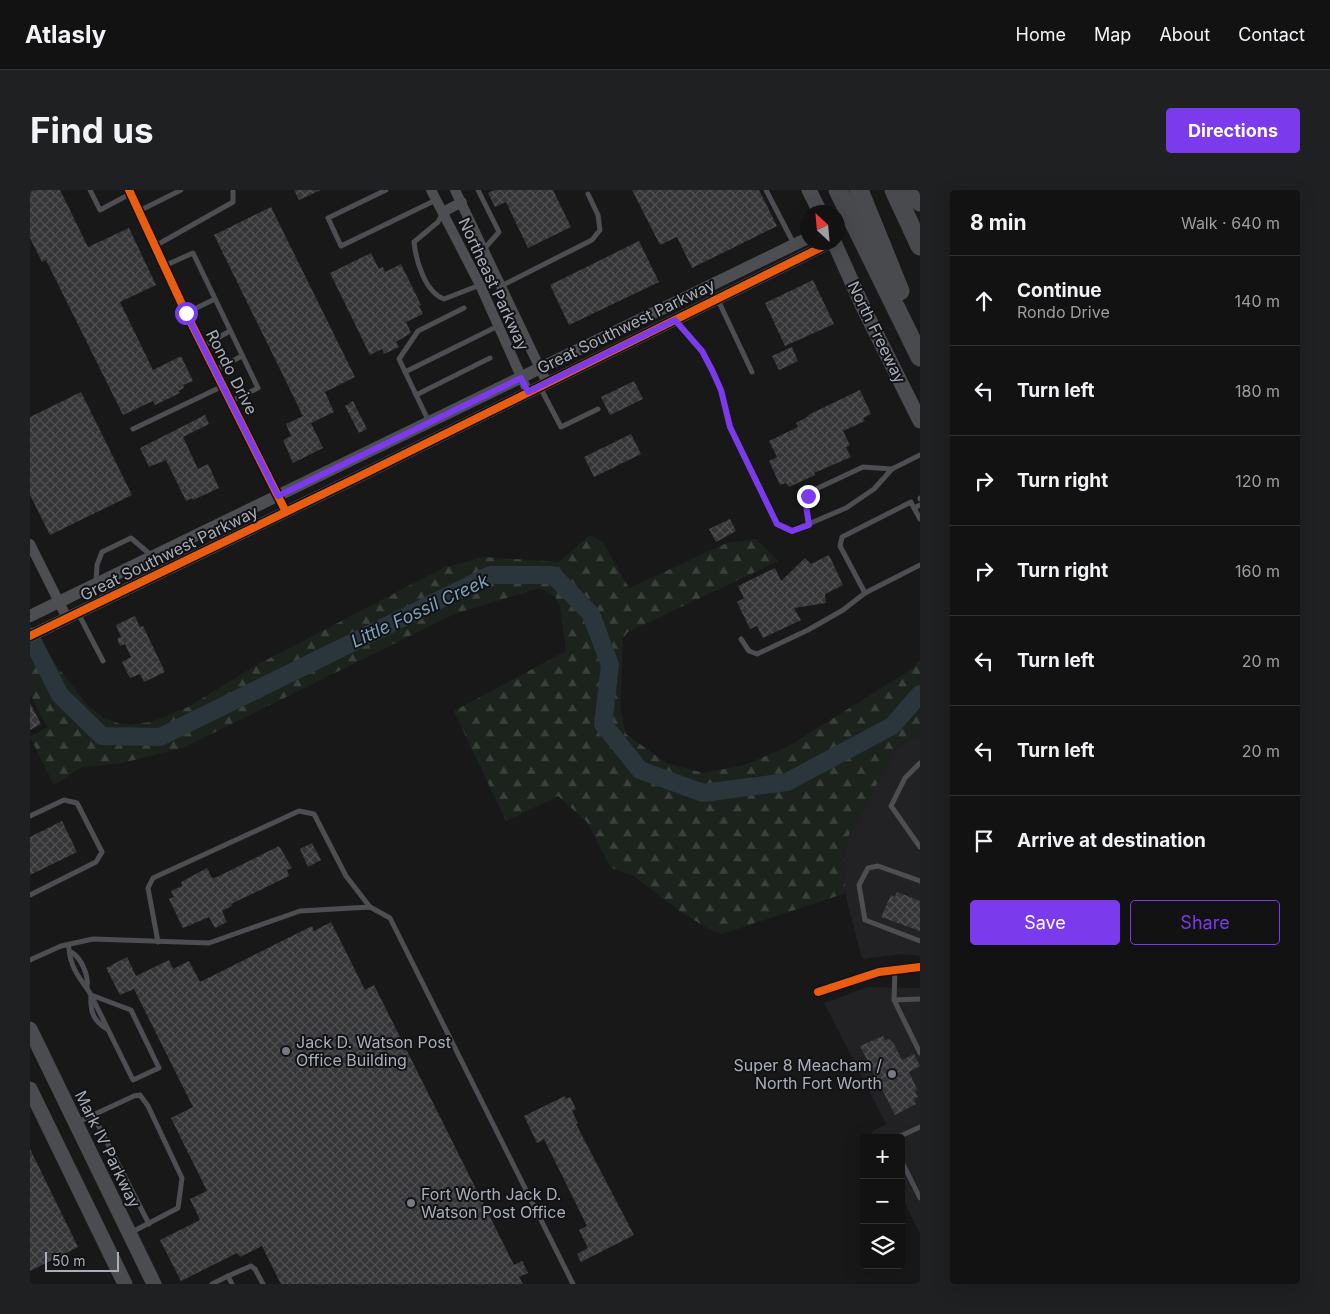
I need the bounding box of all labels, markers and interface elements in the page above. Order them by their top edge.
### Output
text: Atlasly [25,20,106,49]
text: Home [1016,24,1066,45]
text: Map [1094,24,1131,45]
text: About [1159,24,1210,45]
text: Contact [1238,24,1305,45]
button: Directions [1166,108,1300,153]
text: Find us [30,109,154,151]
north arrow [800,205,845,250]
text: 8 min [970,210,1027,235]
text: Walk · 640 m [1181,213,1280,233]
street label: Northeast Parkway [454,214,534,354]
street label: Great Southwest Parkway [534,274,718,378]
street label: North Freeway [844,278,910,386]
text: Continue [1017,279,1102,302]
icon: ahead [970,287,998,315]
text: 140 m [1235,291,1280,311]
route start [175,302,198,325]
text: Rondo Drive [1017,302,1110,322]
street label: Rondo Drive [202,326,262,418]
icon: left [970,377,998,405]
text: Turn left [1017,379,1095,402]
text: 180 m [1235,381,1280,401]
icon: right [970,467,998,495]
text: Turn right [1017,469,1108,492]
text: 120 m [1235,471,1280,491]
route end [797,485,820,508]
street label: Great Southwest Parkway [77,501,261,605]
icon: right [970,557,998,585]
text: Turn right [1017,559,1108,582]
text: 160 m [1235,561,1280,581]
water label: Little Fossil Creek [348,569,493,652]
icon: left [970,647,998,675]
text: Turn left [1017,649,1095,672]
text: 20 m [1242,651,1280,671]
icon: left [970,737,998,765]
text: Turn left [1017,739,1095,762]
text: 20 m [1242,741,1280,761]
icon: arrive [970,827,998,855]
text: Arrive at destination [1017,829,1206,852]
button: Save [970,900,1120,945]
button: Share [1130,900,1280,945]
place label: Jack D. Watson Post Office Building [296,1032,451,1070]
marker: Jack D. Watson Post Office Building [280,1045,292,1057]
place label: Super 8 Meacham / North Fort Worth [733,1055,882,1093]
marker: Super 8 Meacham / North Fort Worth [886,1068,898,1080]
street label: Mark IV Parkway [71,1087,145,1211]
map controls [860,1134,905,1269]
button: + [860,1134,905,1179]
button: − [860,1179,905,1224]
place label: Fort Worth Jack D. Watson Post Office [421,1184,566,1222]
marker: Fort Worth Jack D. Watson Post Office [405,1197,417,1209]
button: layers [860,1224,905,1269]
scale bar [45,1249,119,1272]
text: 50 m [52,1252,86,1269]

